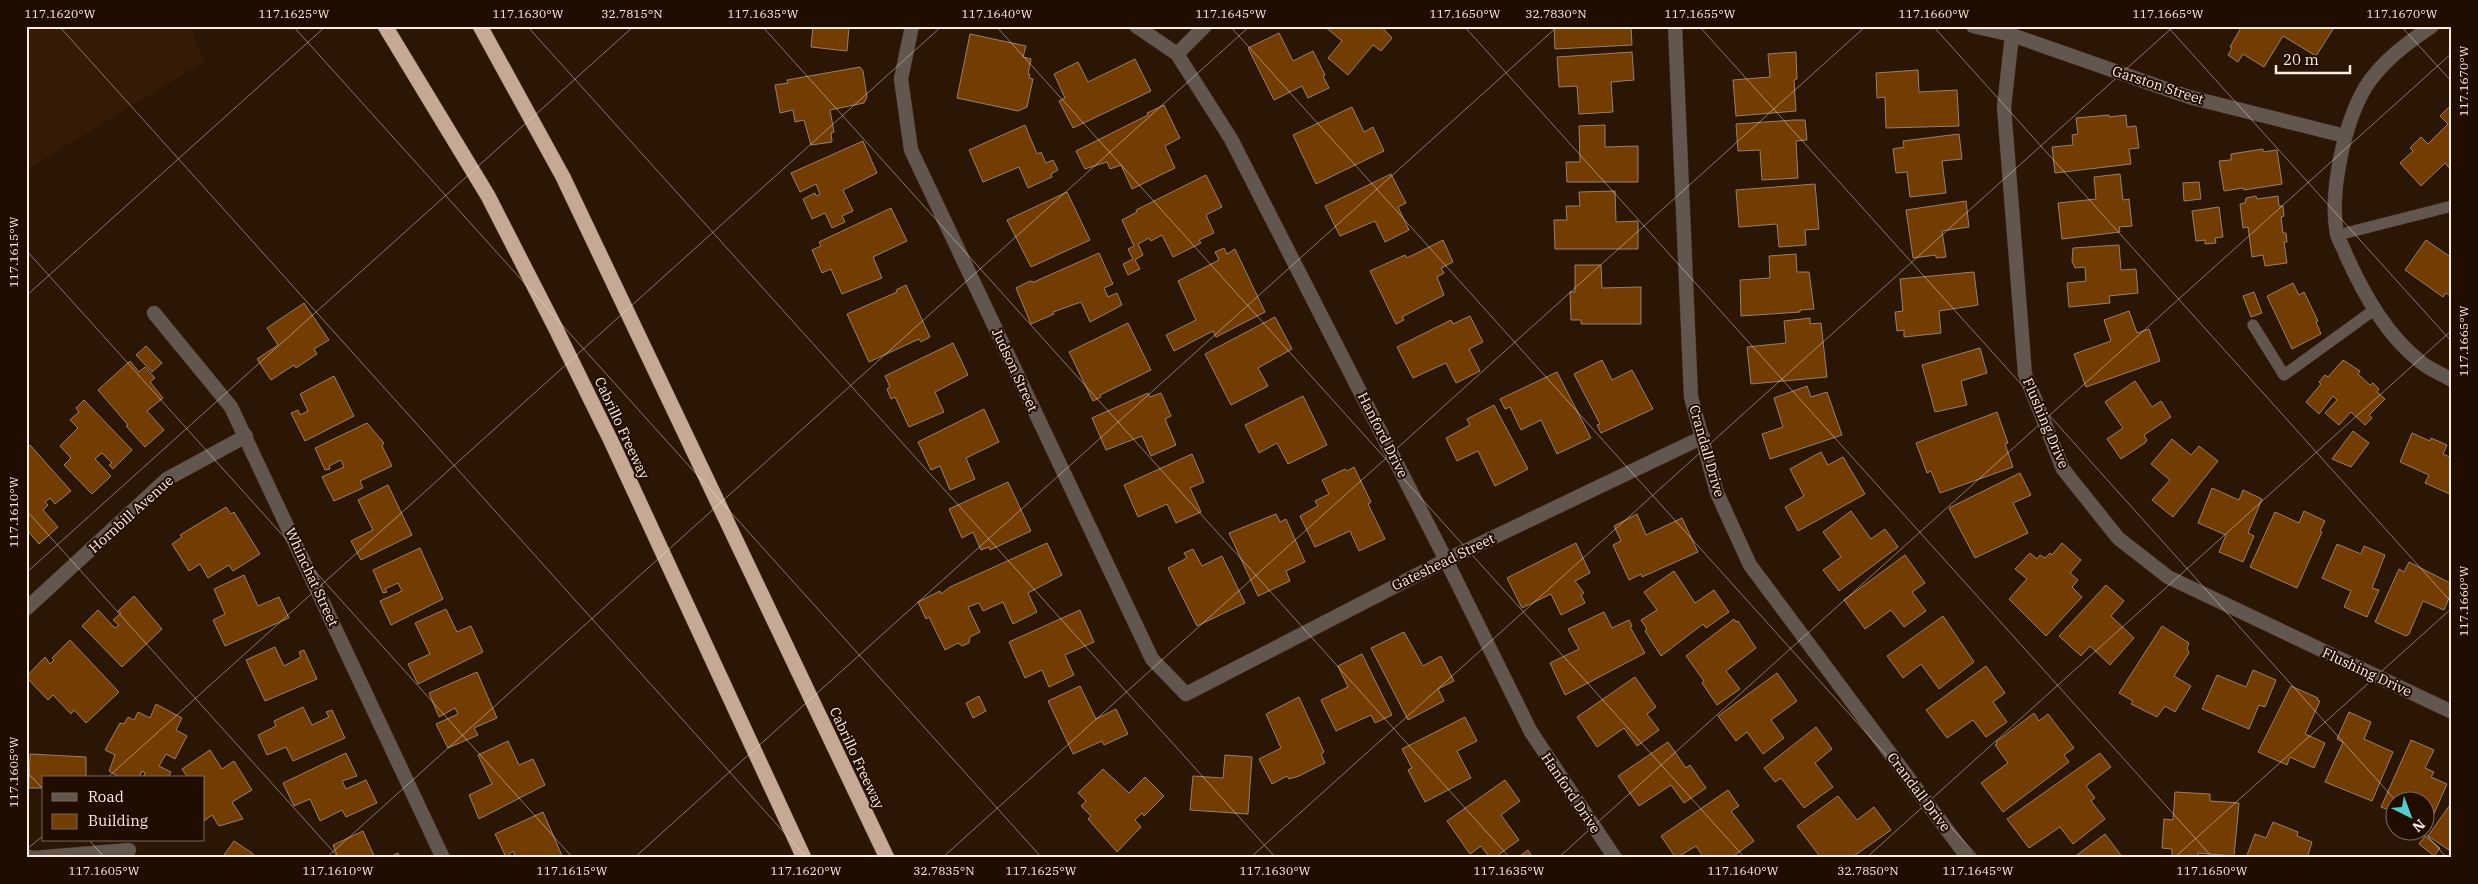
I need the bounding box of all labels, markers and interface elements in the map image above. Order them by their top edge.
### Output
text: 117.1620°W [25,6,96,21]
text: 117.1625°W [259,6,330,21]
text: 117.1630°W [493,6,564,21]
text: 32.7815°N [601,6,663,21]
text: 117.1635°W [728,6,799,21]
text: 117.1640°W [962,6,1033,21]
text: 117.1645°W [1196,6,1267,21]
text: 117.1650°W [1430,6,1501,21]
text: 32.7830°N [1525,6,1587,21]
text: 117.1655°W [1665,6,1736,21]
text: 117.1660°W [1899,6,1970,21]
text: 117.1665°W [2133,6,2204,21]
text: 117.1670°W [2367,6,2438,21]
scale bar [2276,42,2349,74]
text: 117.1670°W [2456,45,2471,116]
text: 20 m [2283,50,2319,69]
street label: Garston Street [2110,62,2206,108]
text: 117.1615°W [6,216,21,287]
text: 117.1665°W [2456,305,2471,376]
street label: Judson Street [988,326,1042,415]
street label: Cabrillo Freeway [591,374,654,482]
street label: Flushing Drive [2019,375,2073,471]
street label: Hanford Drive [1354,389,1412,481]
street label: Crandall Drive [1685,403,1729,499]
street label: Hornbill Avenue [85,471,177,557]
text: 117.1610°W [6,476,21,547]
street label: Whinchat Street [281,525,343,629]
street label: Gateshead Street [1389,529,1497,595]
text: 117.1660°W [2456,565,2471,636]
street label: Flushing Drive [2319,643,2415,701]
street label: Cabrillo Freeway [826,704,889,812]
text: 117.1605°W [6,736,21,807]
street label: Hanford Drive [1537,749,1605,837]
street label: Crandall Drive [1883,749,1955,835]
legend [42,776,205,842]
text: Road [88,787,124,806]
north arrow [2386,792,2436,842]
text: Building [88,811,148,830]
text: N [2409,815,2429,836]
text: 117.1605°W [69,863,140,878]
text: 117.1610°W [303,863,374,878]
text: 117.1615°W [537,863,608,878]
text: 117.1620°W [771,863,842,878]
text: 32.7835°N [913,863,975,878]
text: 117.1625°W [1006,863,1077,878]
text: 117.1630°W [1240,863,1311,878]
text: 117.1635°W [1474,863,1545,878]
text: 117.1640°W [1708,863,1779,878]
text: 32.7850°N [1837,863,1899,878]
text: 117.1645°W [1943,863,2014,878]
text: 117.1650°W [2177,863,2248,878]

